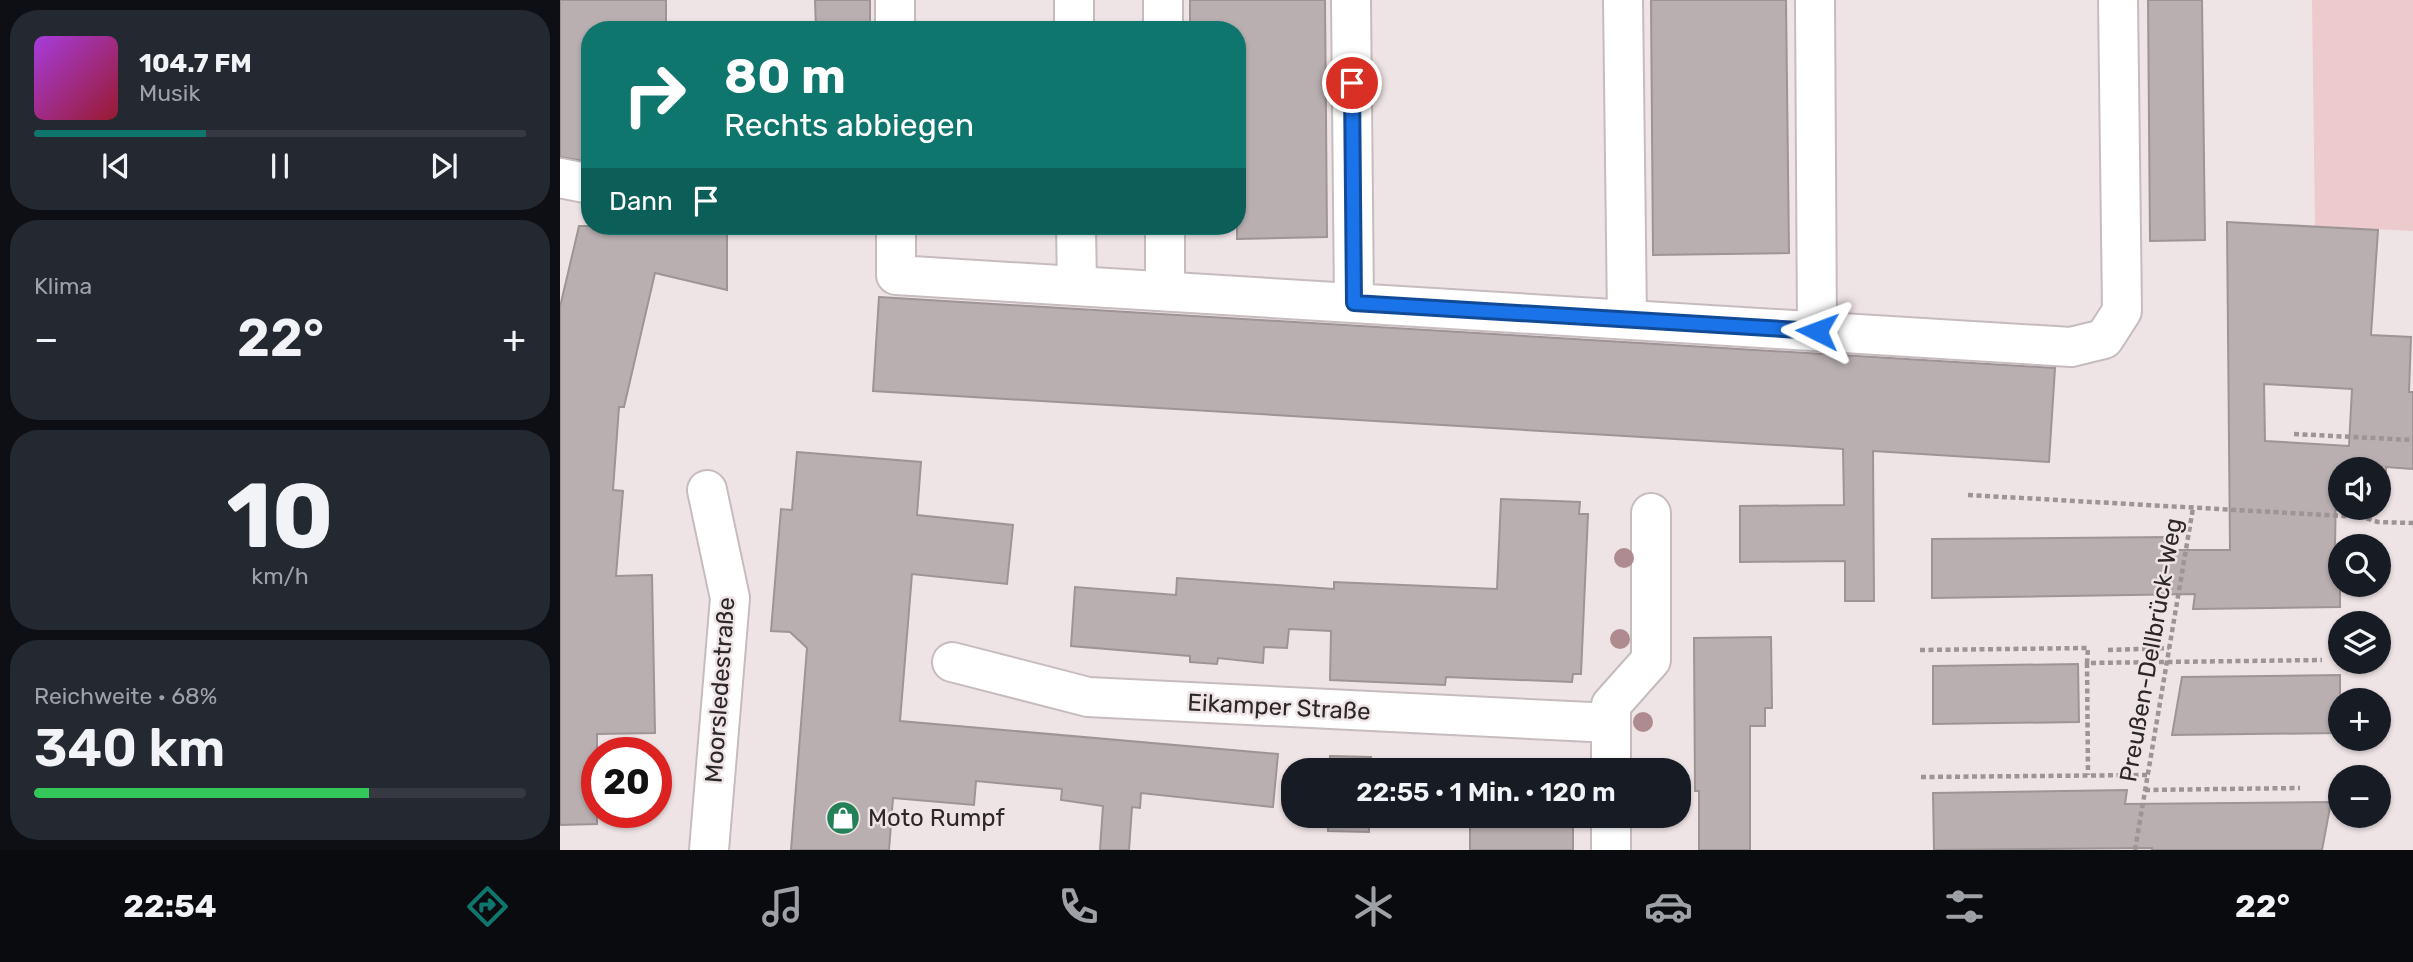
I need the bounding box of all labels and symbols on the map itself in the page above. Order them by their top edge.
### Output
pin [1322,53,1382,113]
position arrow [1780,294,1854,368]
street label: Preußen-Dellbrück-Weg [2114,516,2188,784]
street label: Moorsledestraße [700,596,740,784]
street label: Eikamper Straße [1187,688,1371,726]
speed limit sign: 20 [581,737,672,828]
shop icon: Moto Rumpf [824,799,862,837]
place label: Moto Rumpf [868,804,1005,832]

